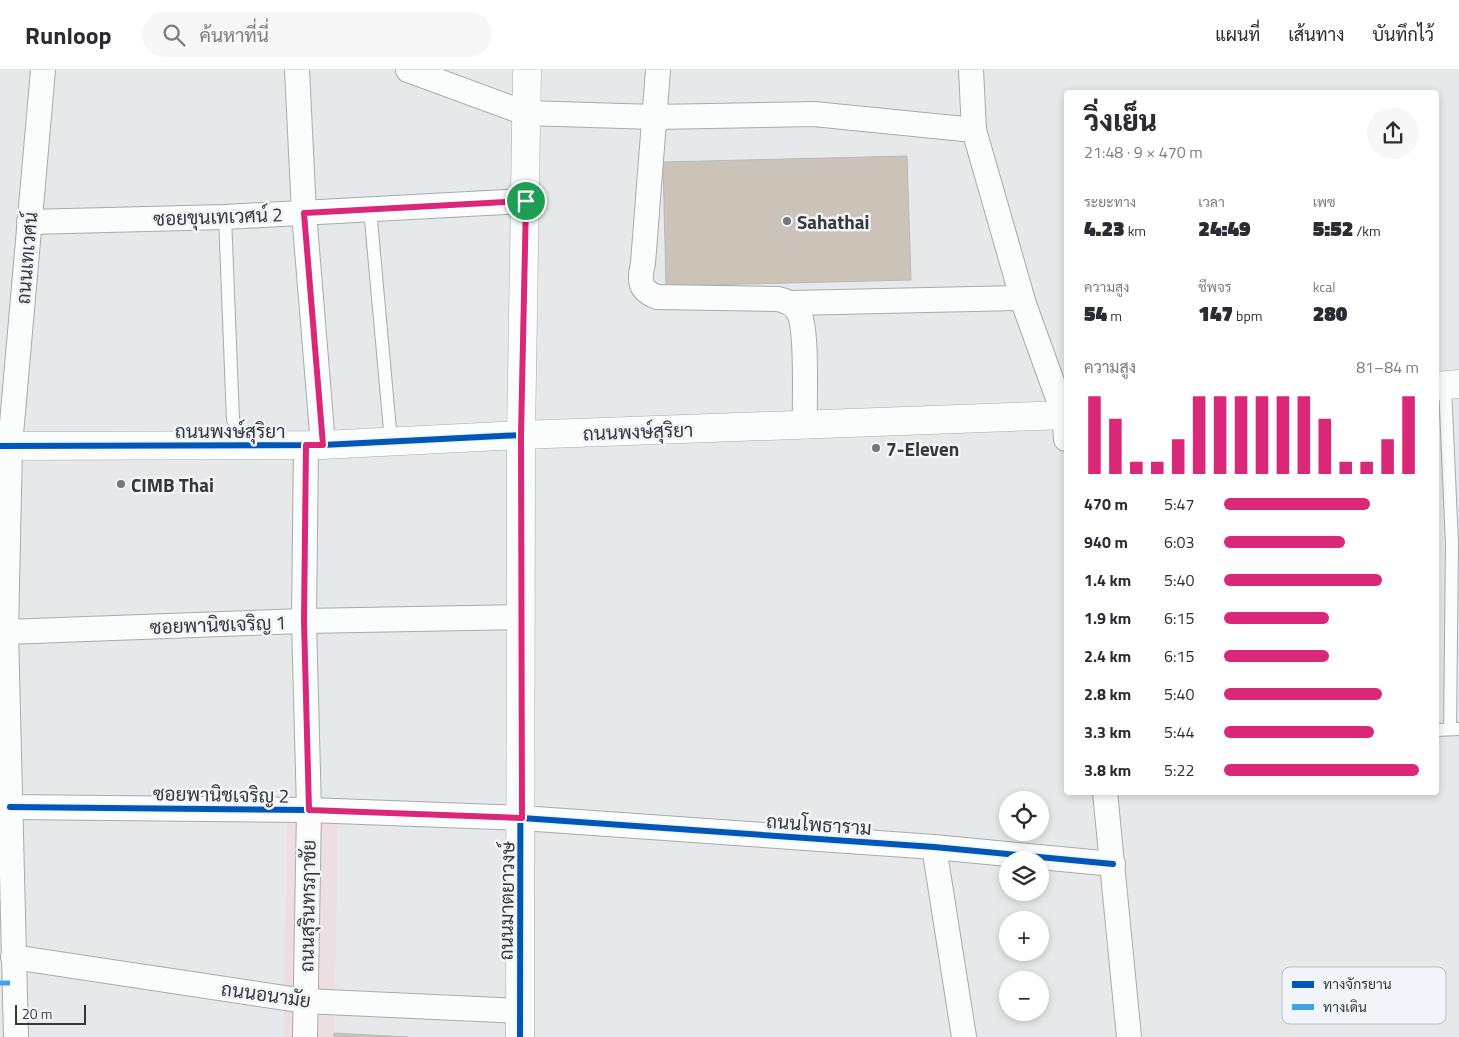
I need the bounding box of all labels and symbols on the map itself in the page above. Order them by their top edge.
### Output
pin [505,180,547,222]
street label: ซอยขุนเทเวศน์ 2 [153,199,283,233]
place label: Sahathai [797,207,869,236]
street label: ถนนเทเวศน์ [8,211,44,305]
marker: Sahathai [781,215,793,227]
street label: ถนนพงษ์สุริยา [582,415,694,447]
street label: ถนนพงษ์สุริยา [175,416,285,445]
place label: 7-Eleven [886,434,959,463]
marker: 7-Eleven [870,442,882,454]
place label: CIMB Thai [131,470,214,499]
marker: CIMB Thai [115,478,127,490]
street label: ซอยพานิชเจริญ 1 [149,607,287,641]
street label: ซอยพานิชเจริญ 2 [153,778,289,810]
street label: ถนนโพธาราม [765,806,873,842]
street label: ถนนสุรินทรฦาชัย [291,840,323,972]
street label: ถนนมาตยาวงษ์ [490,840,522,961]
legend [1282,967,1446,1024]
street label: ถนนอนามัย [219,973,313,1015]
text: ทางจักรยาน [1323,973,1392,994]
text: ทางเดิน [1323,996,1367,1017]
scale bar [15,1002,86,1025]

